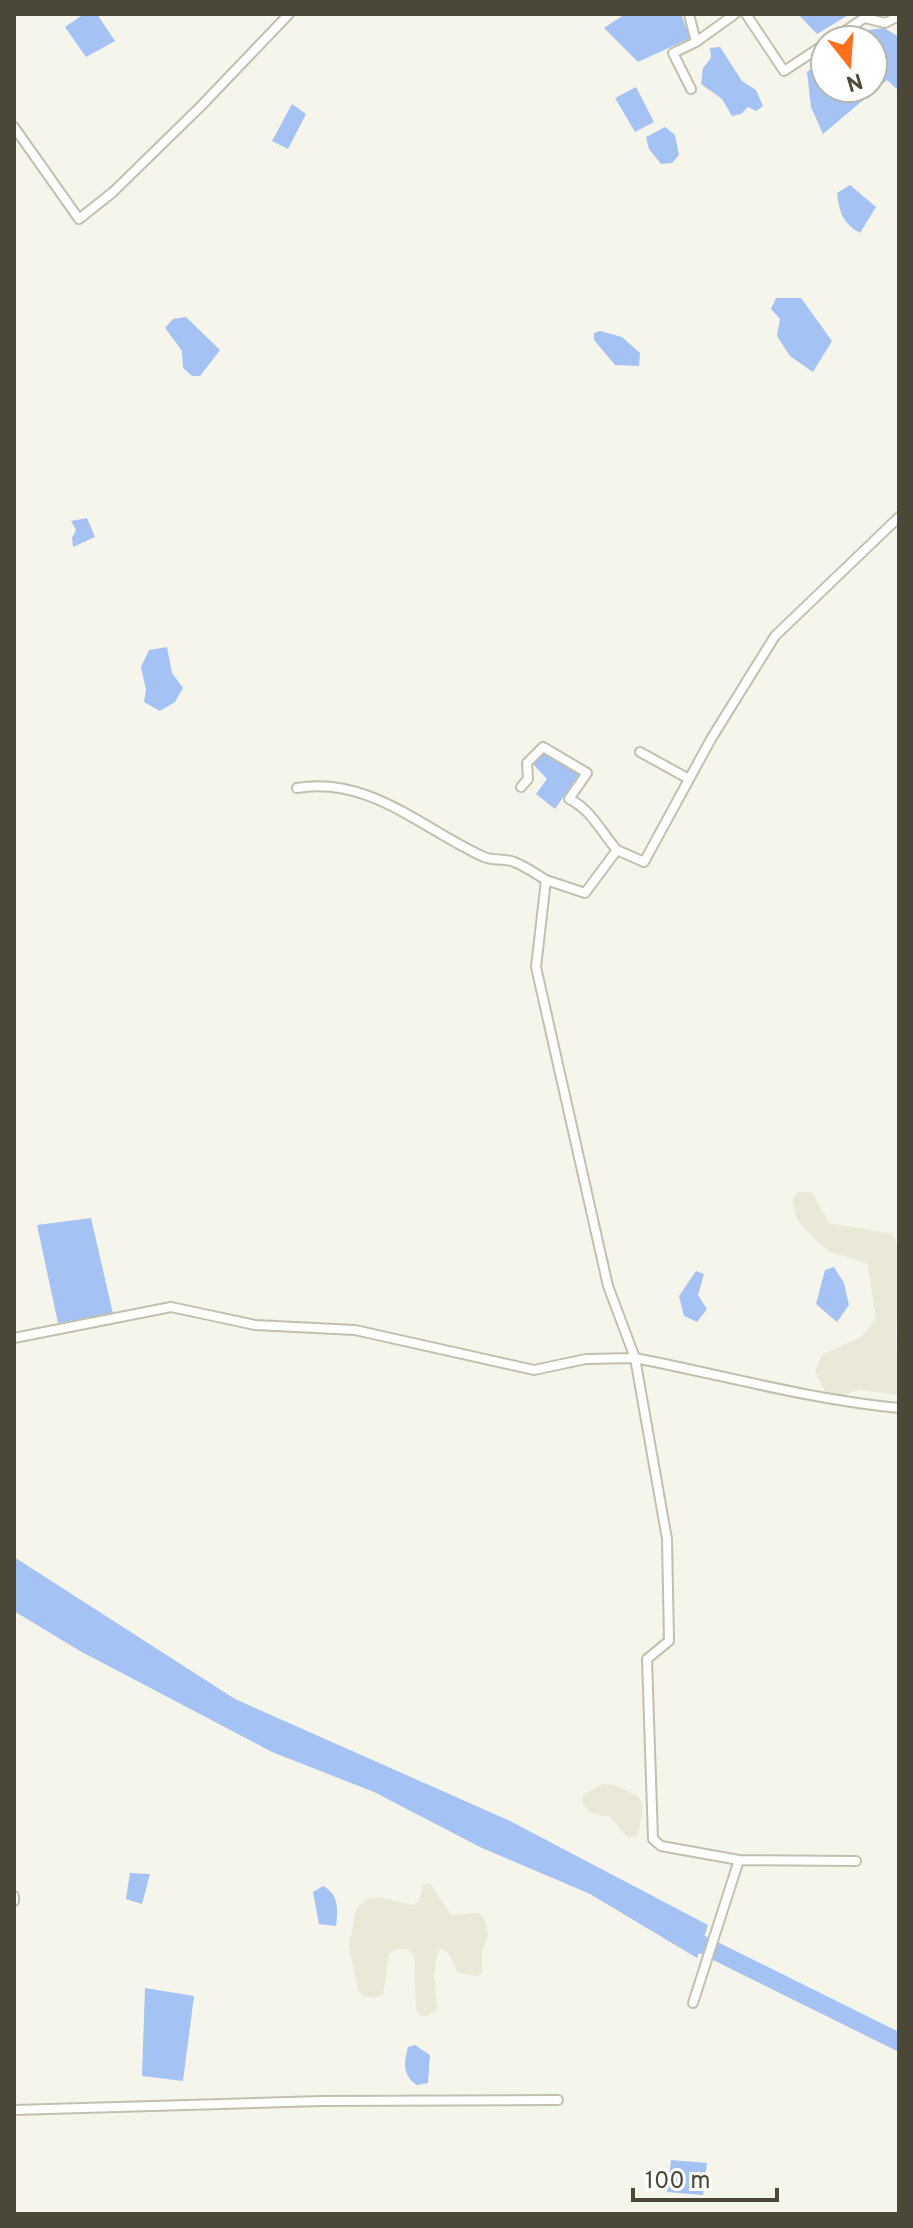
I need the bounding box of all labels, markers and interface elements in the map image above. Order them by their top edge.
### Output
north arrow [809,24,889,104]
text: N [843,66,866,96]
scale bar [633,2152,777,2202]
text: 100 m [645,2167,711,2197]

